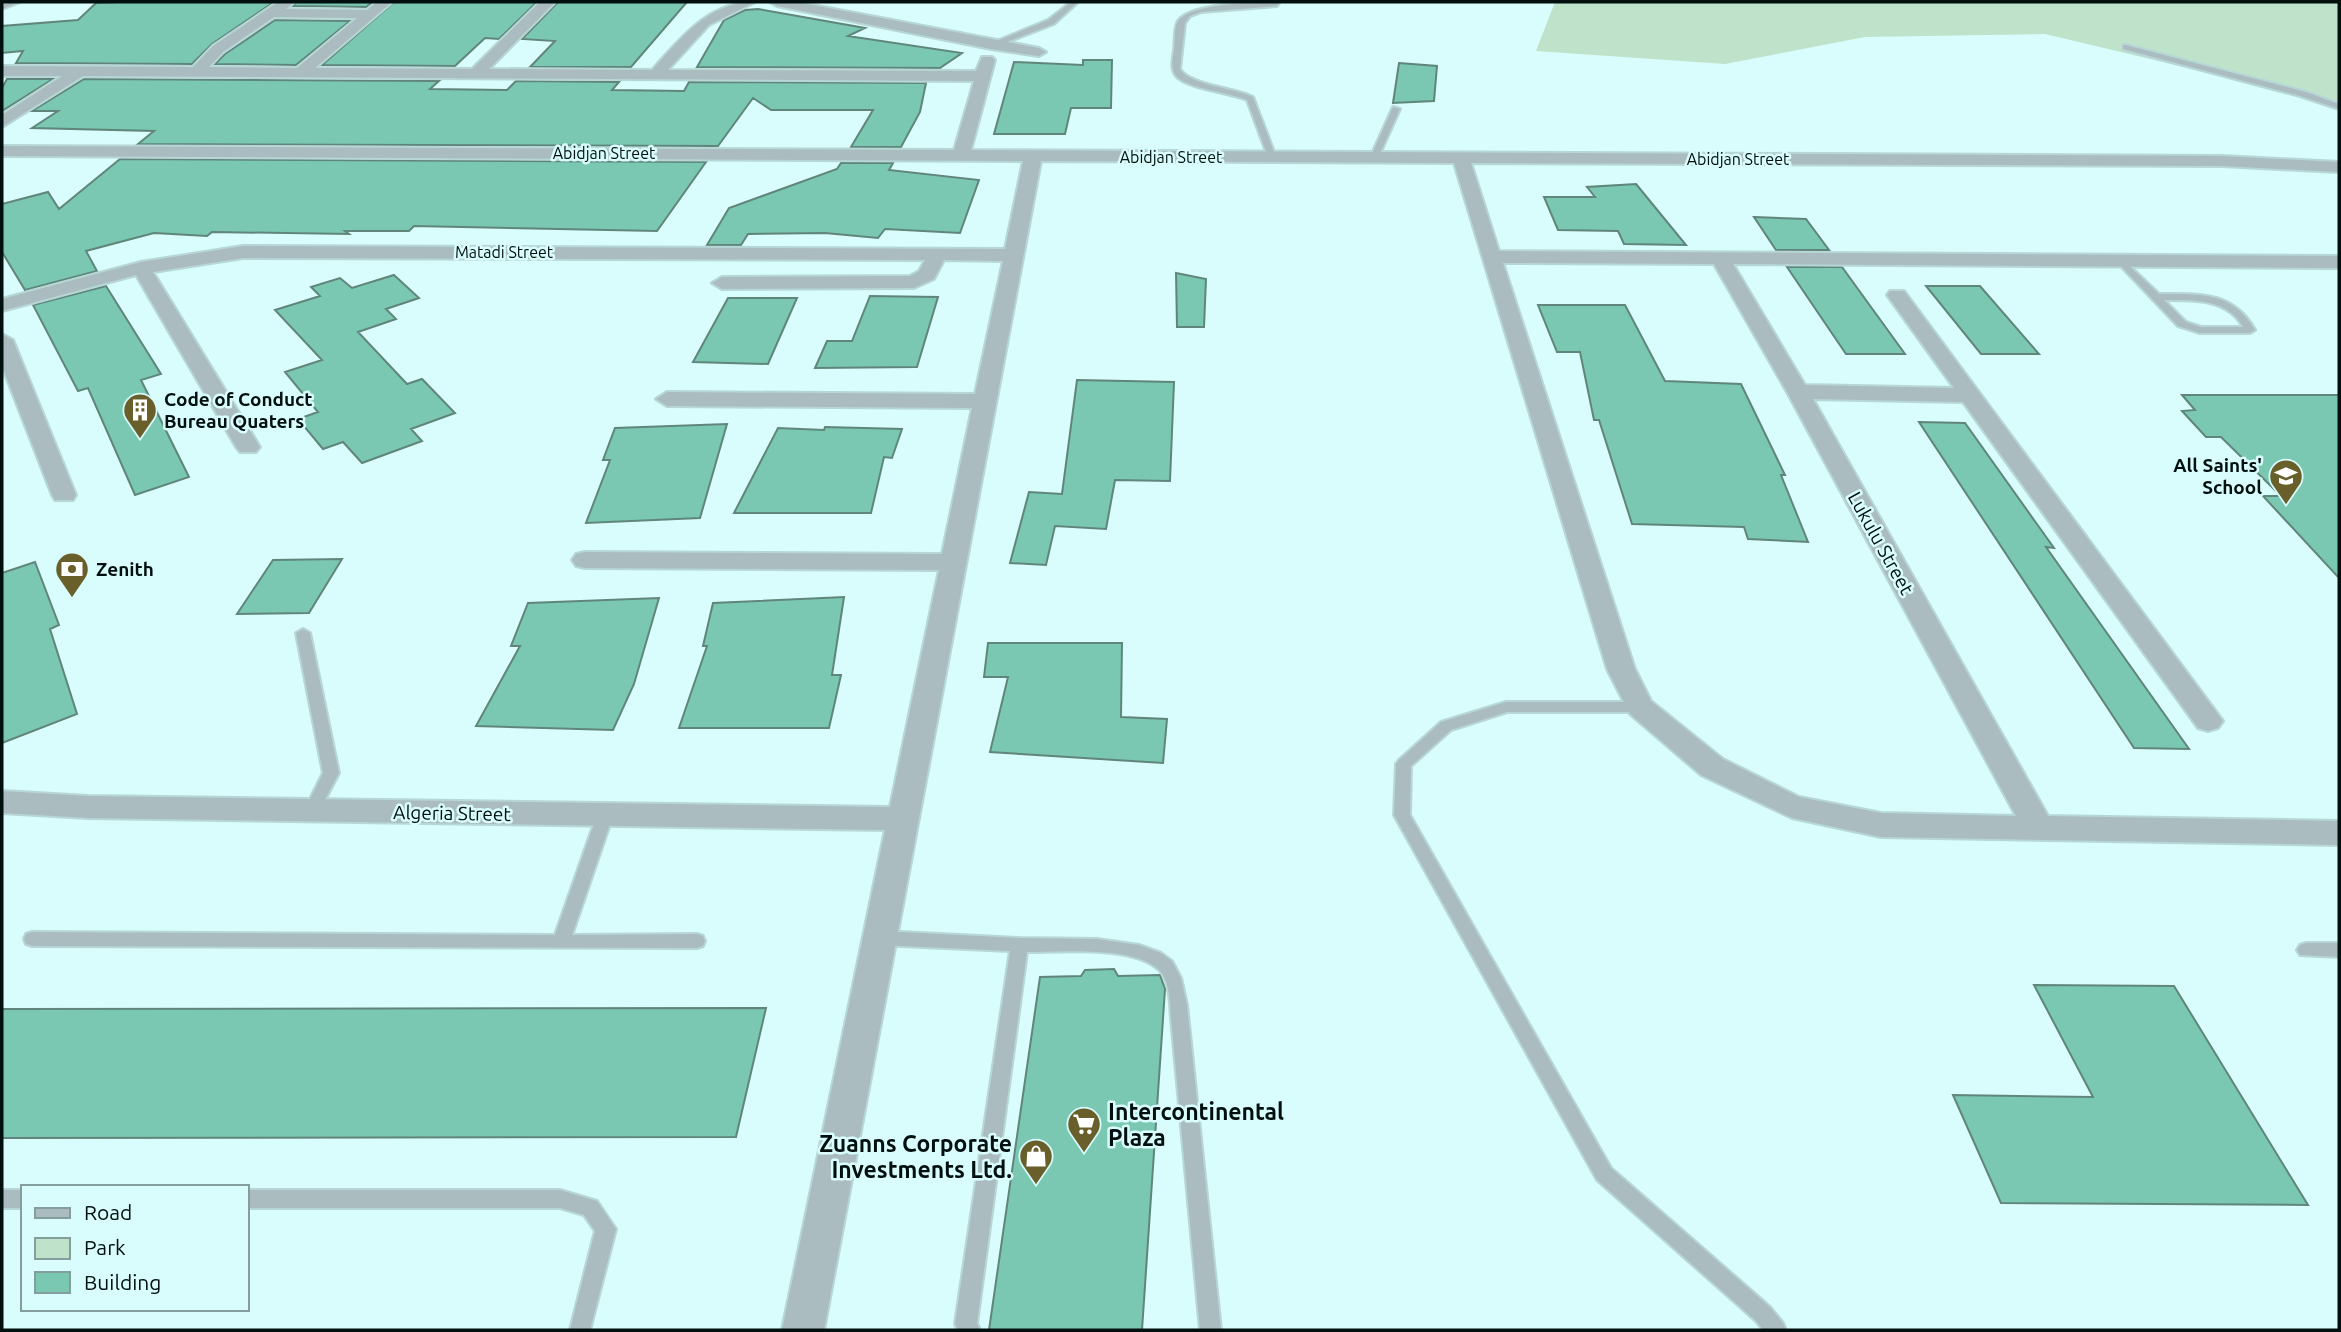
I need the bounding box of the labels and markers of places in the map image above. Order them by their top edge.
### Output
place label: Code of Conduct Bureau Quaters [164,388,313,432]
building icon: Code of Conduct Bureau Quaters [121,391,159,440]
place label: All Saints' School [2173,454,2262,498]
school or university icon: All Saints' School [2267,457,2305,506]
bank icon: Zenith [53,550,91,599]
place label: Zenith [96,558,154,580]
place label: Intercontinental Plaza [1108,1099,1284,1150]
supermarket icon: Intercontinental Plaza [1065,1105,1103,1154]
place label: Zuanns Corporate Investments Ltd. [819,1131,1012,1182]
shop icon: Zuanns Corporate Investments Ltd. [1017,1137,1055,1186]

